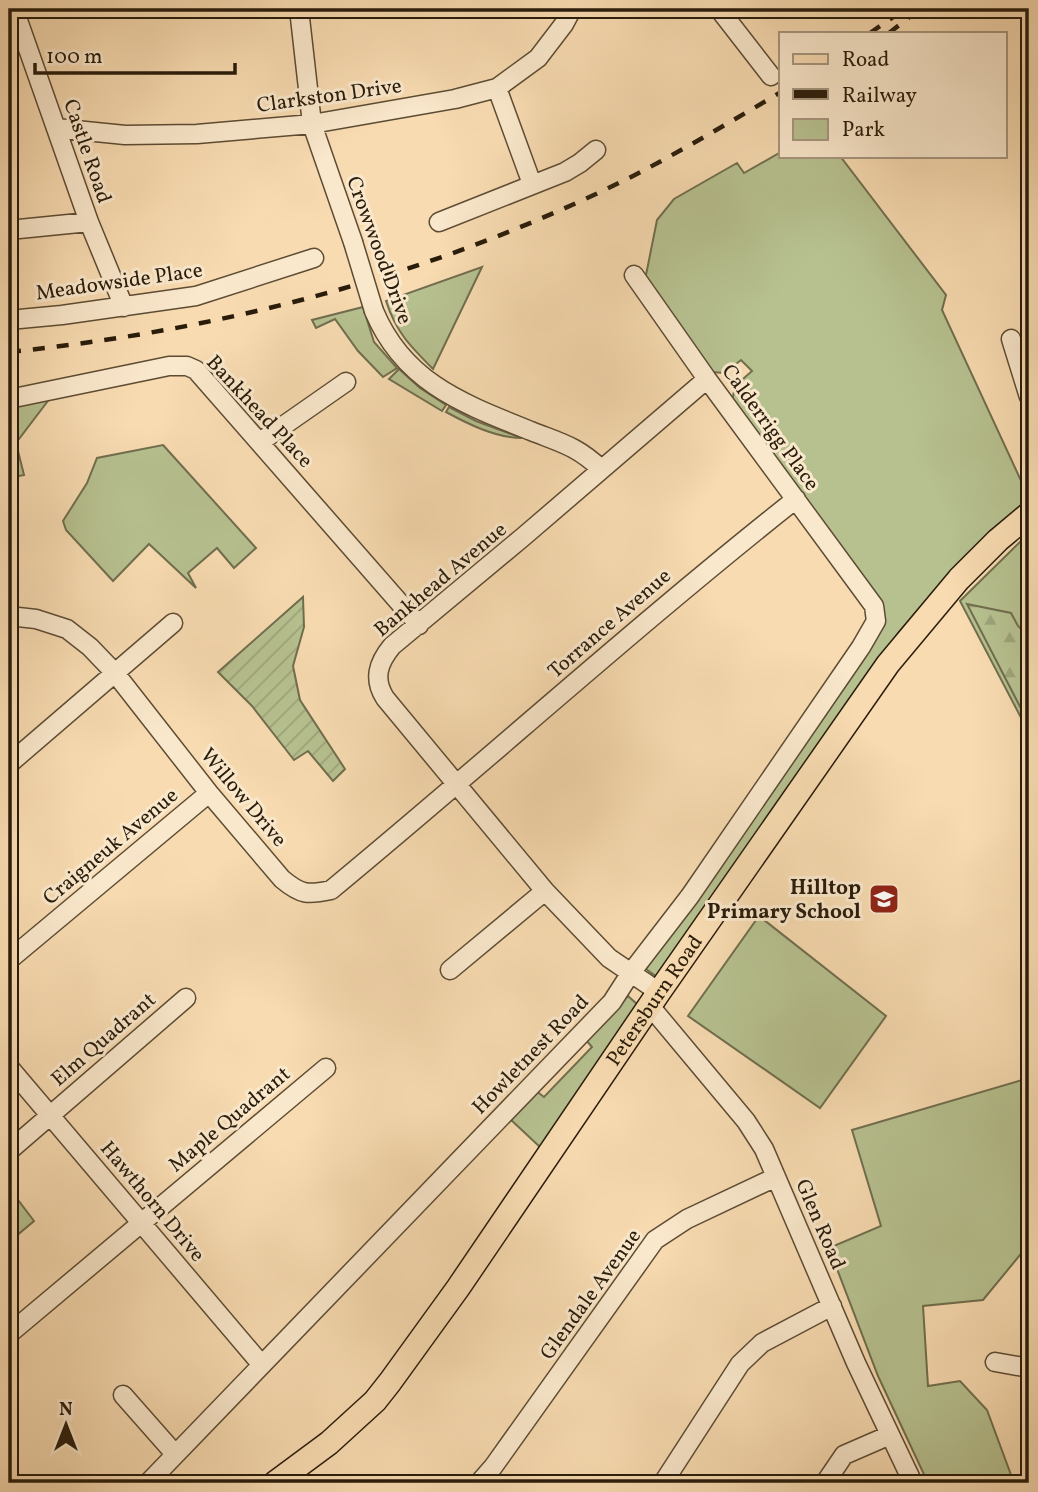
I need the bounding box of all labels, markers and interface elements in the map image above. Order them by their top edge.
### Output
scale bar [35,32,234,76]
legend [779,32,1006,158]
text: 100 m [46,43,103,72]
text: Road [842,46,889,75]
street label: Clarkston Drive [255,72,404,121]
text: Railway [842,82,918,111]
street label: Castle Road [55,96,118,207]
text: Park [842,116,885,145]
street label: Crowwood Drive [338,173,419,329]
street label: Meadowside Place [34,256,205,309]
street label: Bankhead Place [199,349,319,475]
street label: Calderrigg Place [714,359,826,497]
street label: Bankhead Avenue [368,516,514,644]
street label: Torrance Avenue [542,562,678,686]
street label: Willow Drive [193,742,293,854]
street label: Craigneuk Avenue [37,782,185,912]
place label: Hilltop Primary School [707,874,861,927]
school or university icon: Hilltop Primary School [867,882,901,916]
street label: Petersburn Road [600,930,710,1072]
street label: Elm Quadrant [45,986,163,1094]
street label: Howletnest Road [466,988,596,1122]
street label: Maple Quadrant [163,1061,297,1180]
street label: Hawthorn Drive [93,1135,211,1269]
street label: Glen Road [788,1175,852,1274]
street label: Glendale Avenue [534,1223,649,1366]
north arrow [32,1390,102,1460]
text: N [59,1397,73,1423]

